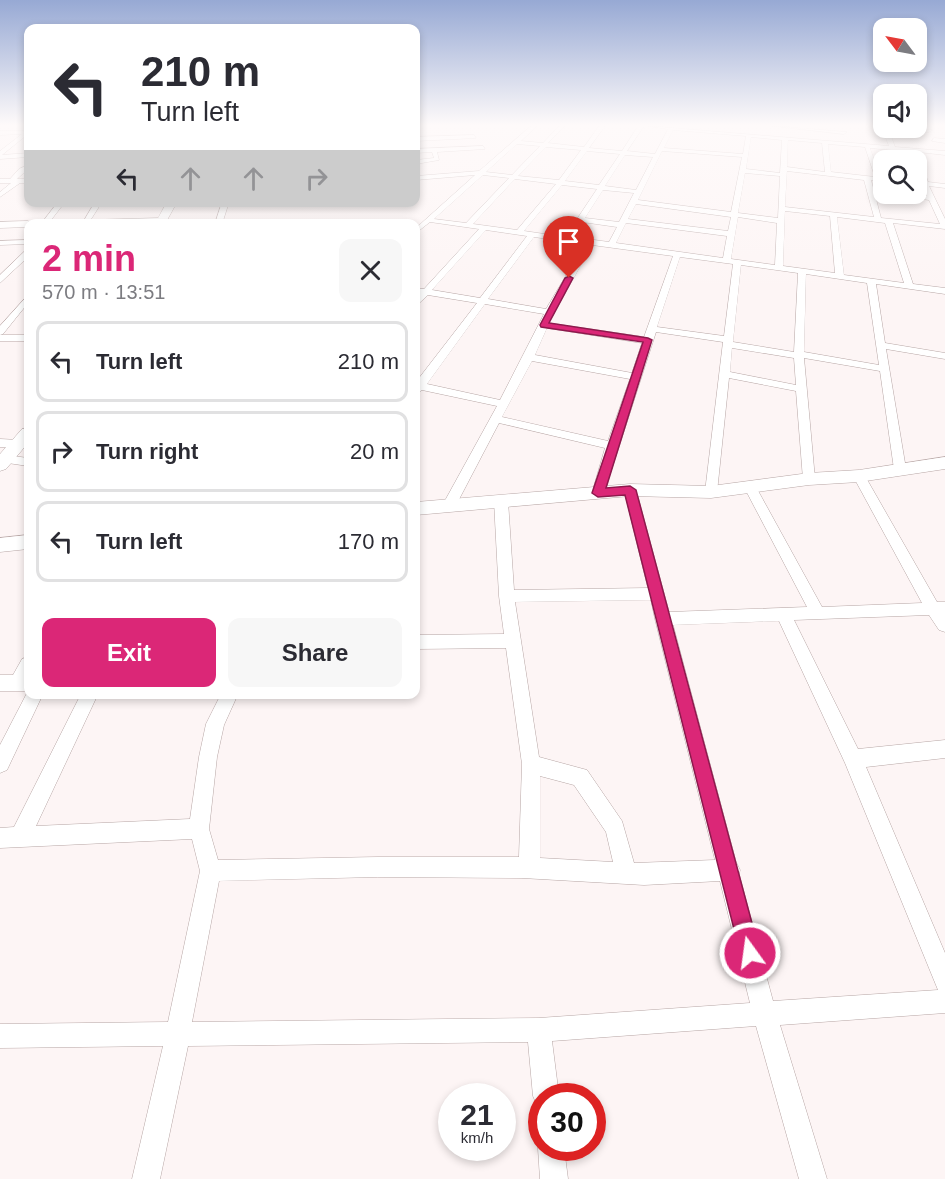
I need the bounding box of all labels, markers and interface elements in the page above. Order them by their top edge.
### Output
north arrow [873,18,927,72]
map controls [873,18,927,204]
icon: left [42,48,120,126]
text: 210 m [141,48,260,95]
button: sound [873,84,927,138]
text: Turn left [141,97,239,127]
button: search [873,150,927,204]
icon: left [111,162,144,195]
icon: ahead [174,162,207,195]
icon: ahead [237,162,270,195]
icon: right [300,162,333,195]
pin [543,216,594,278]
icon: arrive [552,225,585,258]
text: 2 min [42,238,136,279]
button: close [339,239,402,302]
text: 570 m · 13:51 [42,281,165,303]
icon: left [45,345,78,378]
text: Turn left [96,349,182,374]
text: 210 m [338,349,399,374]
icon: right [45,435,78,468]
text: Turn right [96,439,198,464]
text: 20 m [350,439,399,464]
icon: left [45,525,78,558]
text: Turn left [96,529,182,554]
text: 170 m [338,529,399,554]
button: Exit [42,618,216,687]
button: Share [228,618,402,687]
position arrow [718,921,782,985]
speed limit sign: 30 [528,1083,606,1161]
text: 21 [460,1098,494,1131]
text: km/h [461,1129,493,1146]

